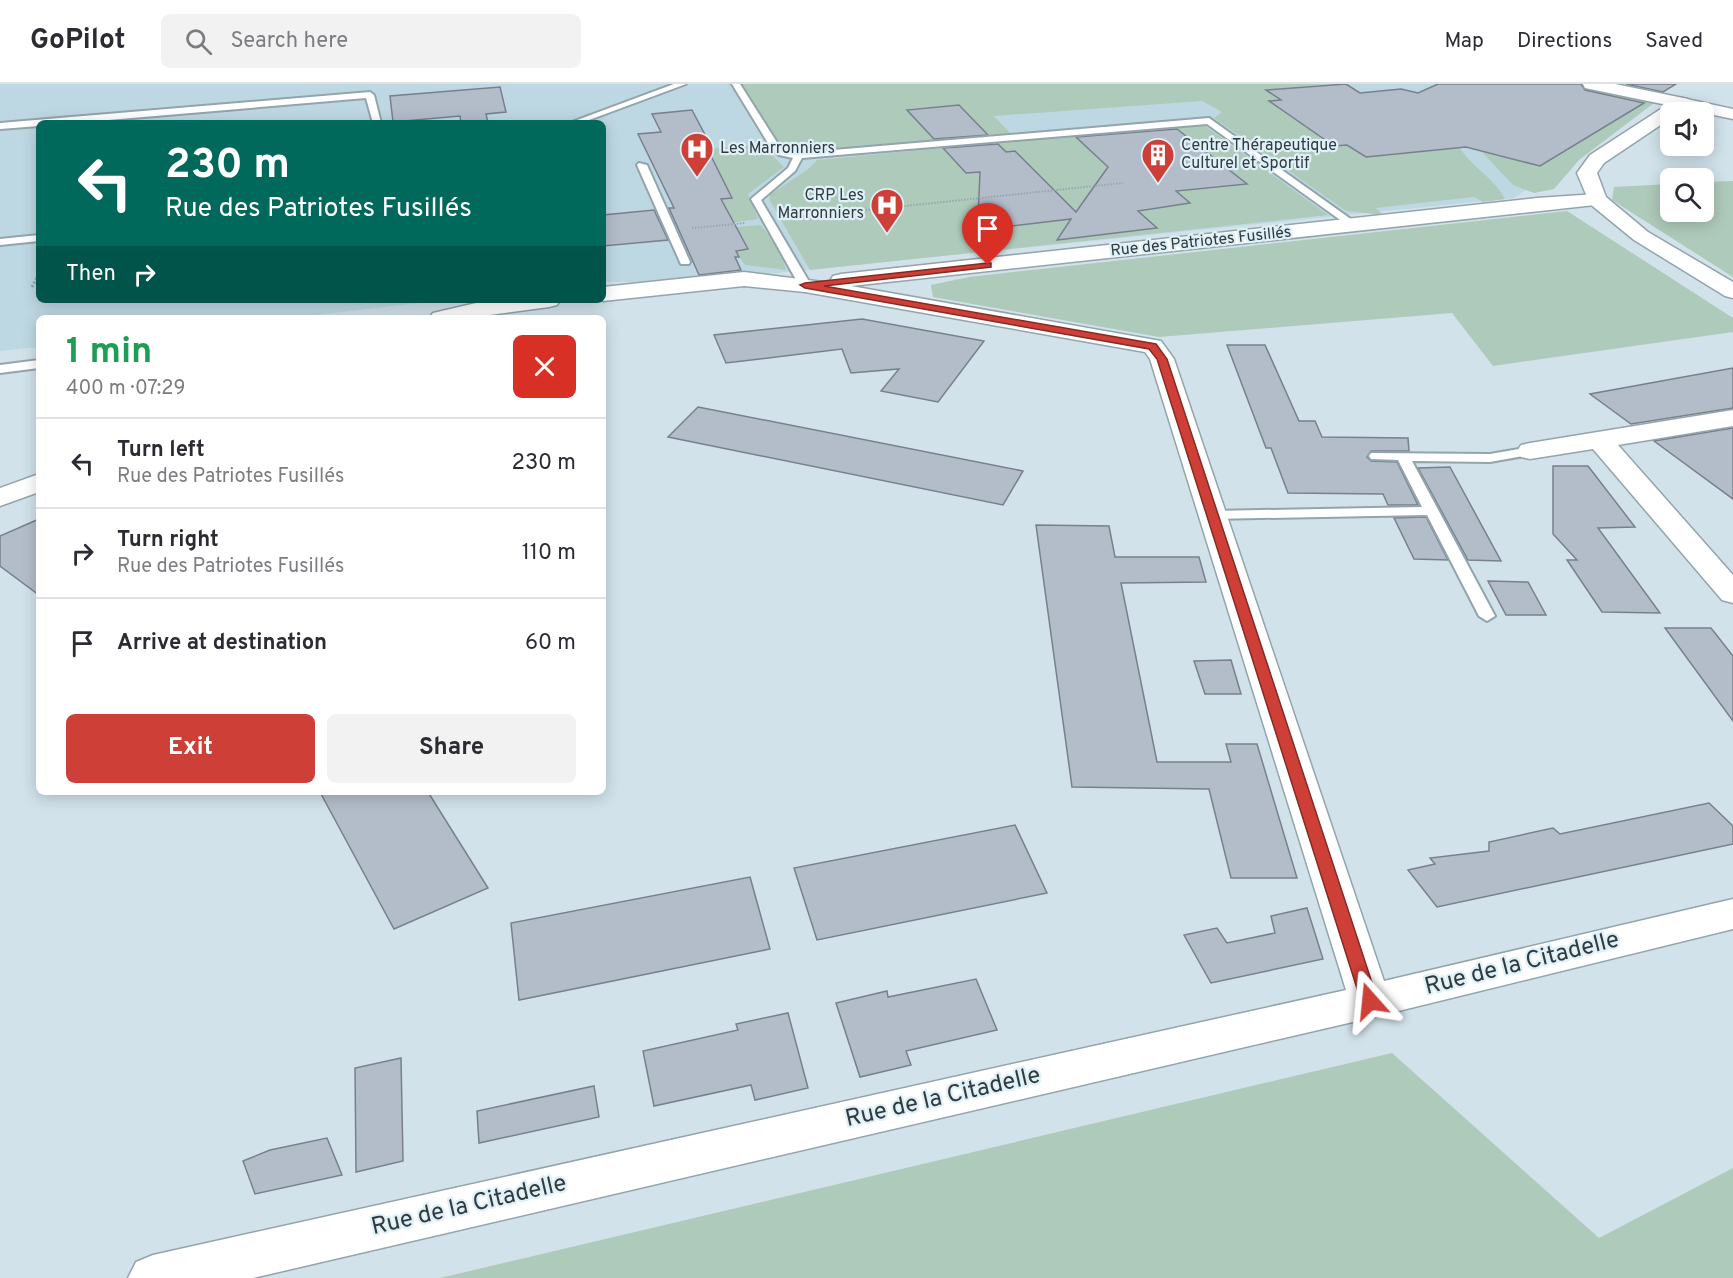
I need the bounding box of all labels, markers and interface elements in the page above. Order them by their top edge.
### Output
search box [161,14,581,68]
text: GoPilot [30,23,125,59]
icon: search [182,25,215,58]
text: Search here [230,28,348,55]
text: Map [1444,28,1484,55]
text: Directions [1517,28,1612,55]
text: Saved [1645,28,1703,55]
map controls [1660,102,1714,222]
button: sound [1660,102,1714,156]
hospital icon: Les Marronniers [679,131,715,178]
place label: Centre Thérapeutique Culturel et Sportif [1181,136,1337,174]
building icon: Centre Thérapeutique Culturel et Sportif [1140,137,1176,184]
place label: Les Marronniers [720,139,835,159]
text: 230 m [165,140,290,193]
icon: left [66,144,144,222]
button: search [1660,168,1714,222]
place label: CRP Les Marronniers [778,186,864,224]
hospital icon: CRP Les Marronniers [869,187,905,234]
text: Rue des Patriotes Fusillés [165,192,472,226]
pin [962,203,1013,265]
icon: arrive [971,212,1004,245]
street label: Rue des Patriotes Fusillés [1110,223,1292,261]
icon: right [128,258,161,291]
text: Then [66,261,116,288]
text: 1 min [66,330,152,376]
button: close [513,335,576,398]
text: 400 m · 07:29 [66,376,186,402]
text: Turn left [117,437,205,464]
icon: left [66,447,99,480]
text: 230 m [512,450,576,477]
text: Rue des Patriotes Fusillés [117,464,344,490]
text: Turn right [117,527,219,554]
icon: right [66,537,99,570]
text: 110 m [522,540,576,567]
text: Rue des Patriotes Fusillés [117,554,344,580]
icon: arrive [66,627,99,660]
text: Arrive at destination [117,630,327,657]
text: 60 m [525,630,576,657]
button: Exit [66,714,315,783]
button: Share [327,714,576,783]
street label: Rue de la Citadelle [1422,925,1622,1003]
position arrow [1338,969,1402,1033]
street label: Rue de la Citadelle [842,1061,1044,1135]
street label: Rue de la Citadelle [368,1169,570,1243]

